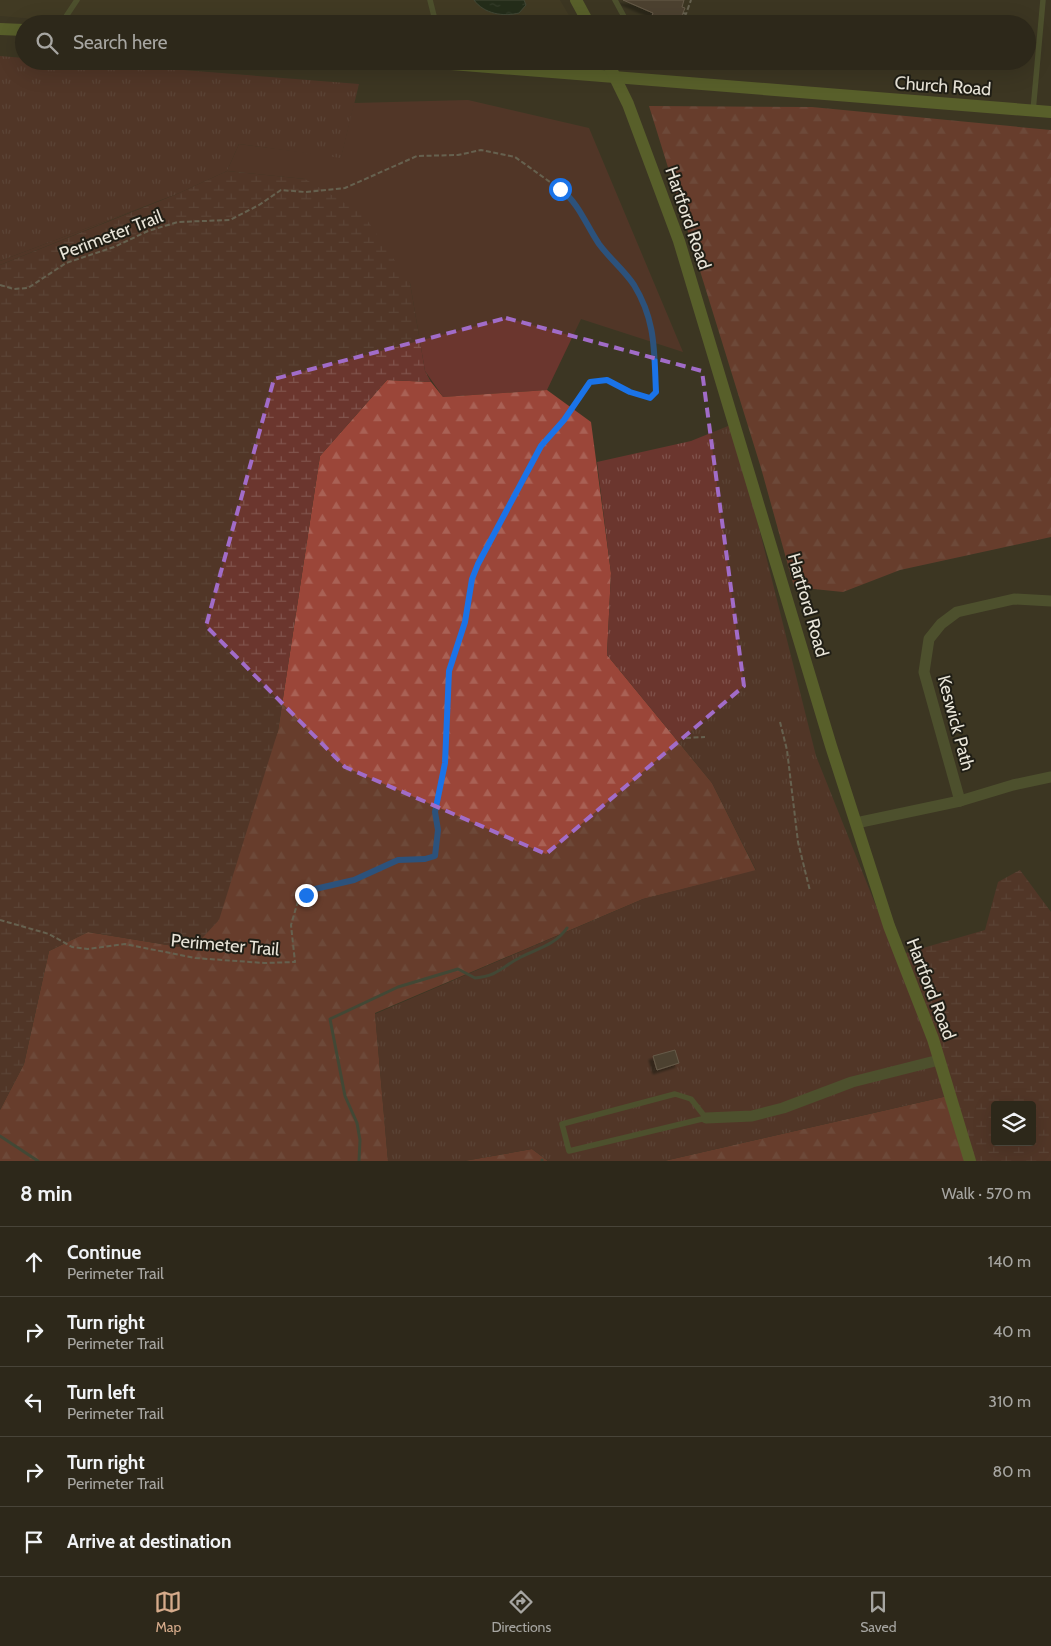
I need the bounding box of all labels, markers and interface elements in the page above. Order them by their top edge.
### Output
search box [15,15,1036,70]
icon: search [33,29,61,57]
text: Search here [73,31,167,54]
street label: Church Road [894,72,992,100]
street label: Hartford Road [660,164,716,272]
route start [549,178,572,201]
street label: Perimeter Trail [56,205,167,265]
street label: Hartford Road [783,550,833,660]
street label: Keswick Path [933,673,979,773]
route end [295,884,318,907]
street label: Perimeter Trail [170,929,281,961]
street label: Hartford Road [902,935,960,1043]
map controls [991,1101,1036,1146]
button: layers [991,1101,1036,1146]
text: 8 min [20,1181,72,1206]
text: Walk · 570 m [942,1184,1031,1203]
text: Continue [67,1241,141,1264]
icon: ahead [20,1248,48,1276]
text: 140 m [988,1252,1031,1271]
text: Perimeter Trail [67,1264,164,1283]
text: Turn right [67,1311,145,1334]
icon: right [20,1318,48,1346]
text: 40 m [993,1322,1031,1341]
text: Perimeter Trail [67,1334,164,1353]
text: Turn left [67,1381,135,1404]
icon: left [20,1388,48,1416]
text: 310 m [988,1392,1031,1411]
text: Perimeter Trail [67,1404,164,1423]
text: Turn right [67,1451,145,1474]
icon: right [20,1458,48,1486]
text: 80 m [993,1462,1031,1481]
text: Perimeter Trail [67,1474,164,1493]
icon: arrive [20,1528,48,1556]
text: Arrive at destination [67,1530,231,1553]
tab: Map [154,1588,182,1636]
tab: Directions [491,1588,551,1636]
tab: Saved [860,1588,897,1636]

